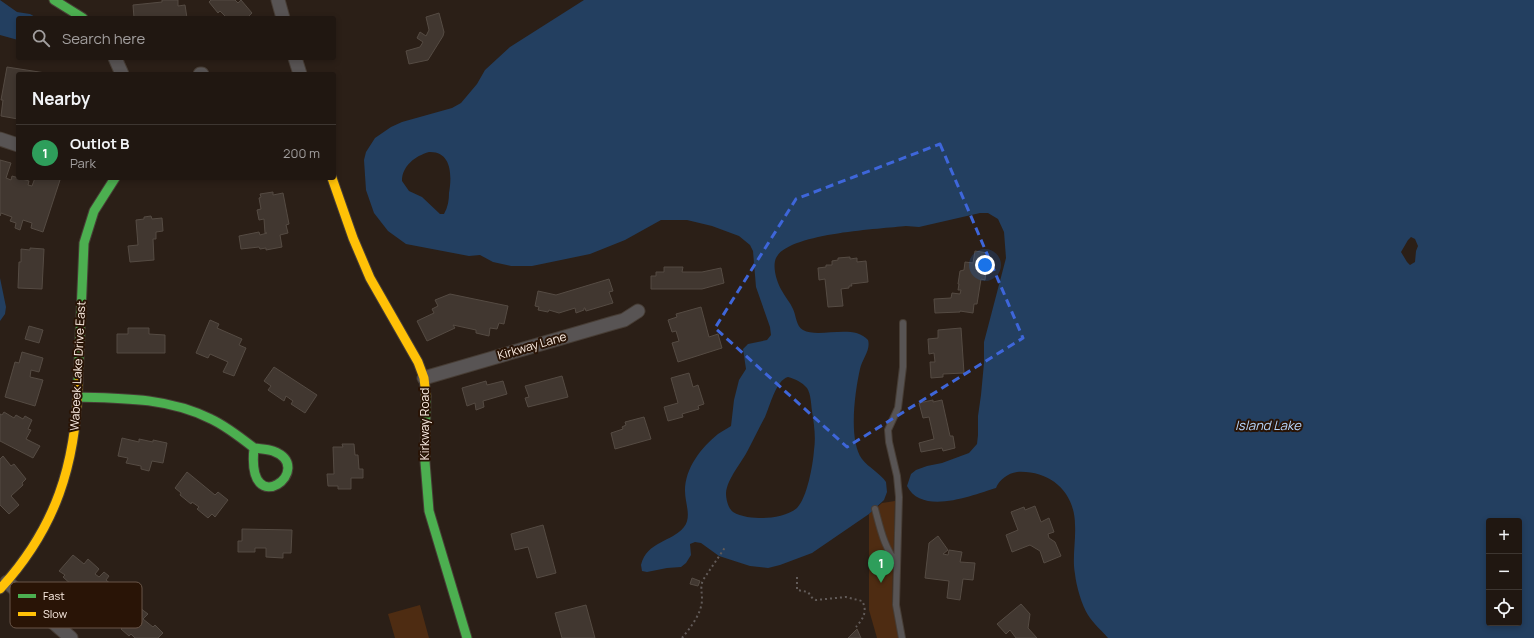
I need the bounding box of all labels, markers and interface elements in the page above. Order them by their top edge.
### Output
search box [16,16,336,60]
icon: search [30,27,52,49]
text: Search here [62,28,145,49]
text: Nearby [32,87,90,110]
text: Outlot B [70,133,130,154]
text: 1 [42,144,48,162]
text: 200 m [283,144,320,162]
text: Park [70,154,96,172]
your location [975,255,995,275]
street label: Wabeek Lake Drive East [66,300,89,431]
street label: Kirkway Lane [495,328,568,363]
street label: Kirkway Road [416,388,433,460]
water label: Island Lake [1235,416,1302,434]
map controls [1486,518,1522,626]
button: + [1486,518,1522,554]
pin: 1 [868,550,894,583]
button: − [1486,554,1522,590]
legend [10,582,142,628]
text: Fast [43,588,65,603]
button: locate [1486,590,1522,626]
text: Slow [43,606,68,621]

